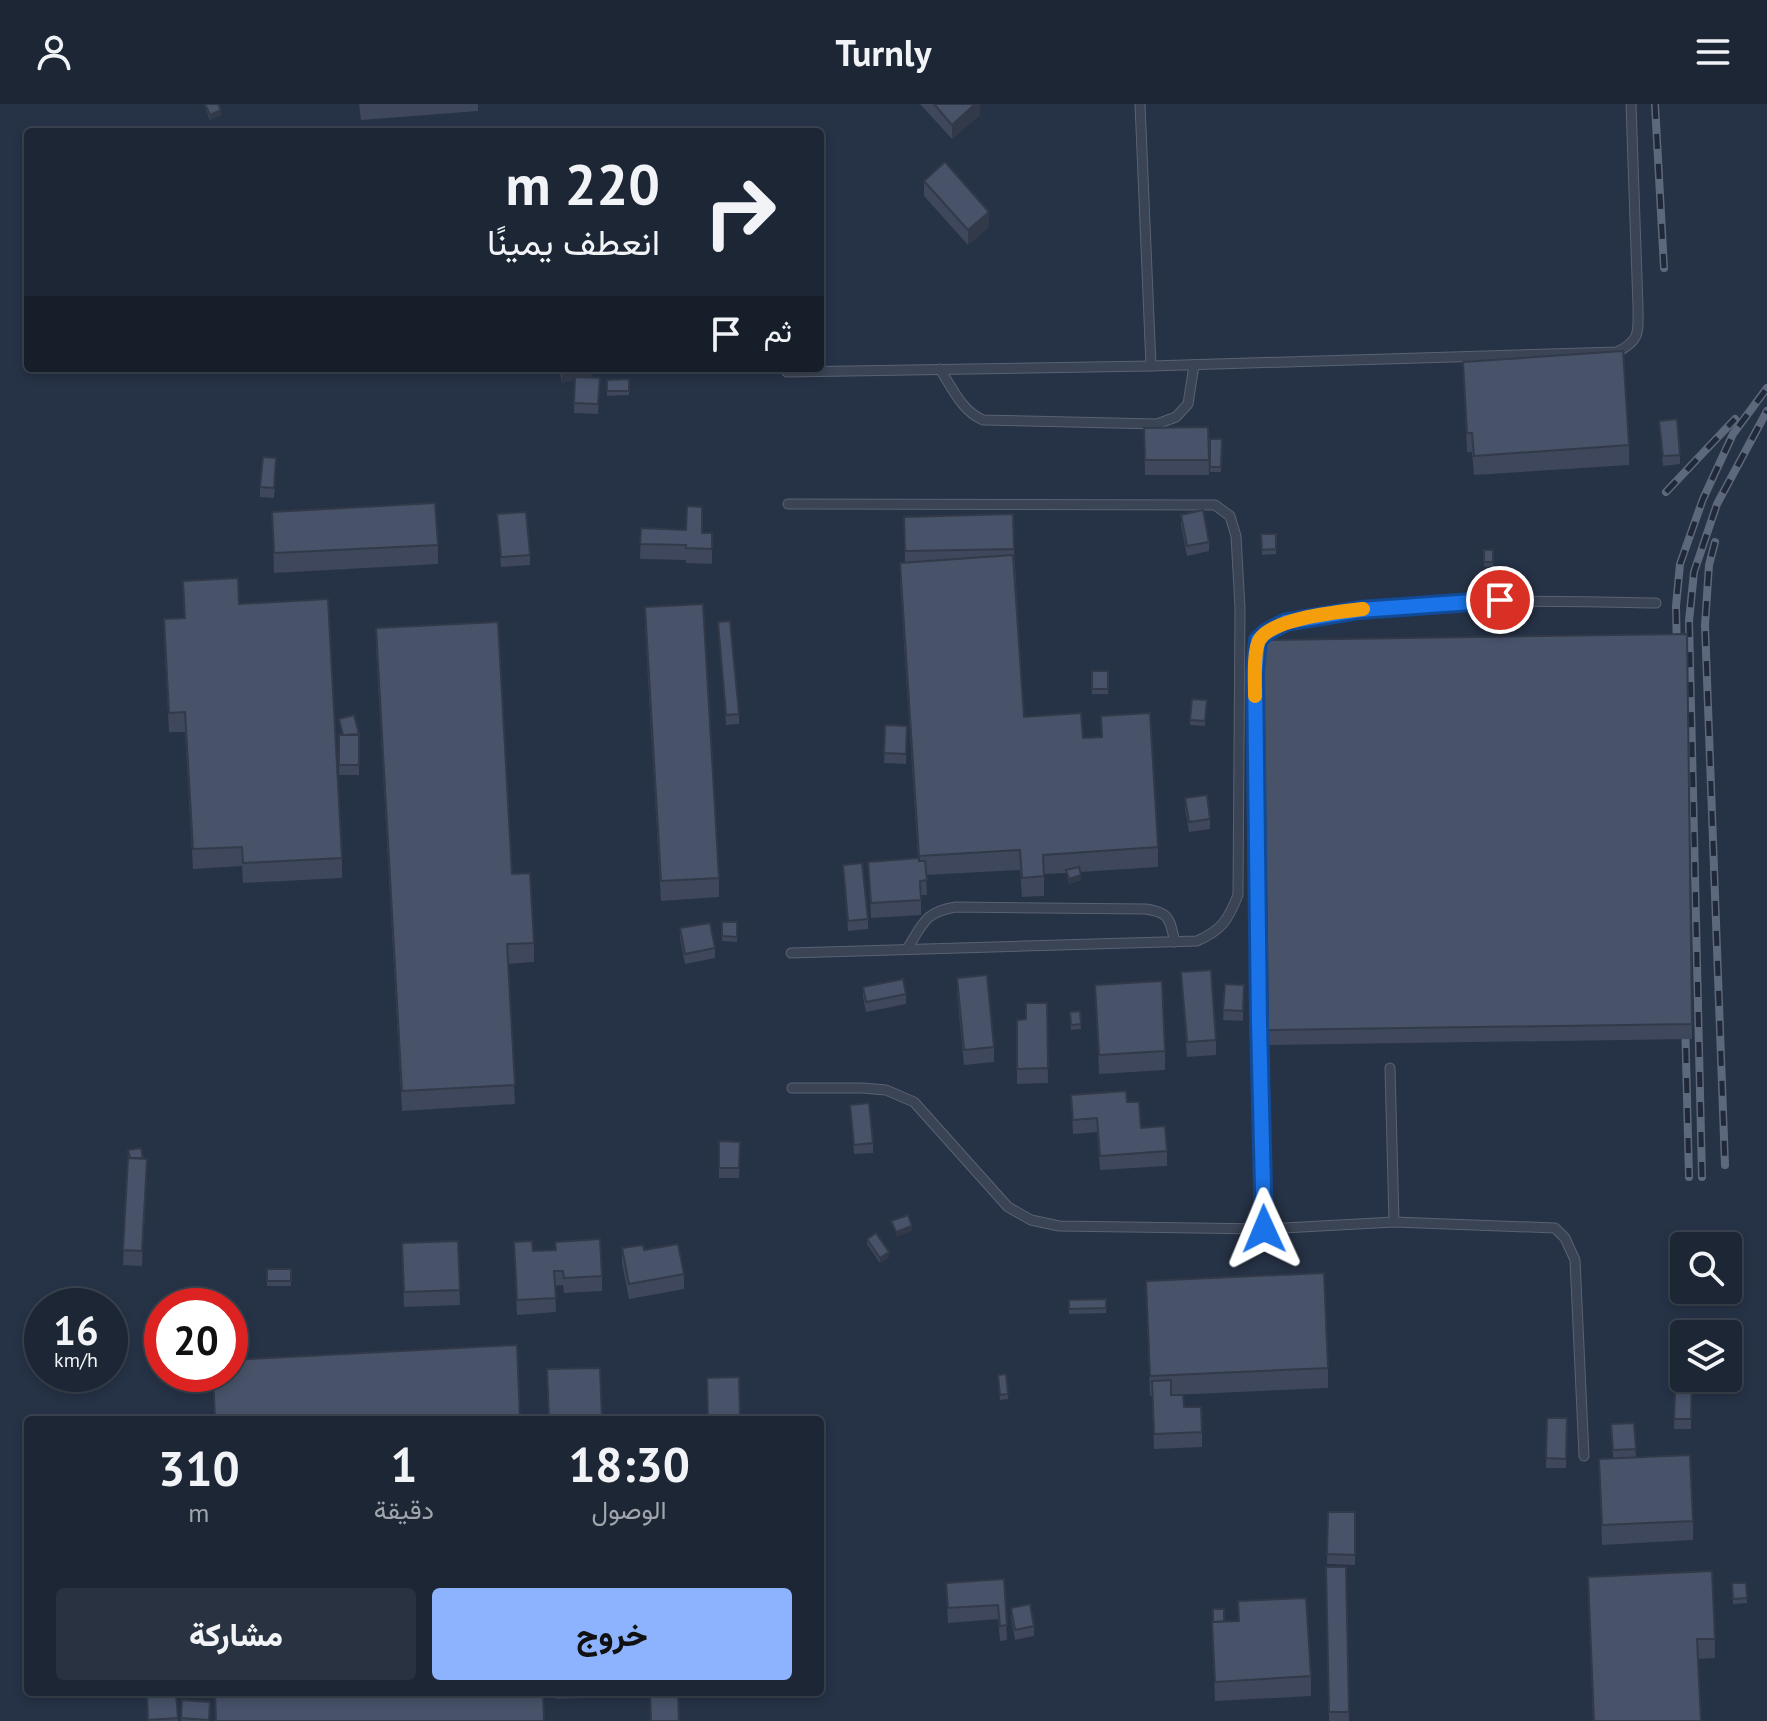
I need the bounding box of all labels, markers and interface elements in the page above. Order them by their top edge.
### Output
text: Turnly [835,29,932,76]
icon: person [32,30,76,74]
icon: menu [1691,30,1735,74]
text: 220 m [505,148,660,220]
icon: right [688,160,792,264]
text: انعطف يمينًا [487,218,660,265]
text: ثم [764,311,792,350]
icon: arrive [704,312,748,356]
pin [1466,566,1534,634]
icon: arrive [1478,578,1522,622]
position arrow [1222,1187,1306,1271]
map controls [1670,1232,1742,1392]
button: search [1670,1232,1742,1304]
speed limit sign: 20 [144,1288,248,1392]
text: 16 [53,1304,99,1356]
button: layers [1670,1320,1742,1392]
text: km/h [54,1347,98,1373]
text: 1 [390,1433,418,1495]
text: 18:30 [568,1433,690,1495]
text: 310 [158,1437,240,1499]
text: دقيقة [374,1493,434,1526]
text: الوصول [592,1493,667,1526]
text: m [188,1496,209,1529]
button: مشاركة [56,1588,416,1680]
button: خروج [432,1588,792,1680]

